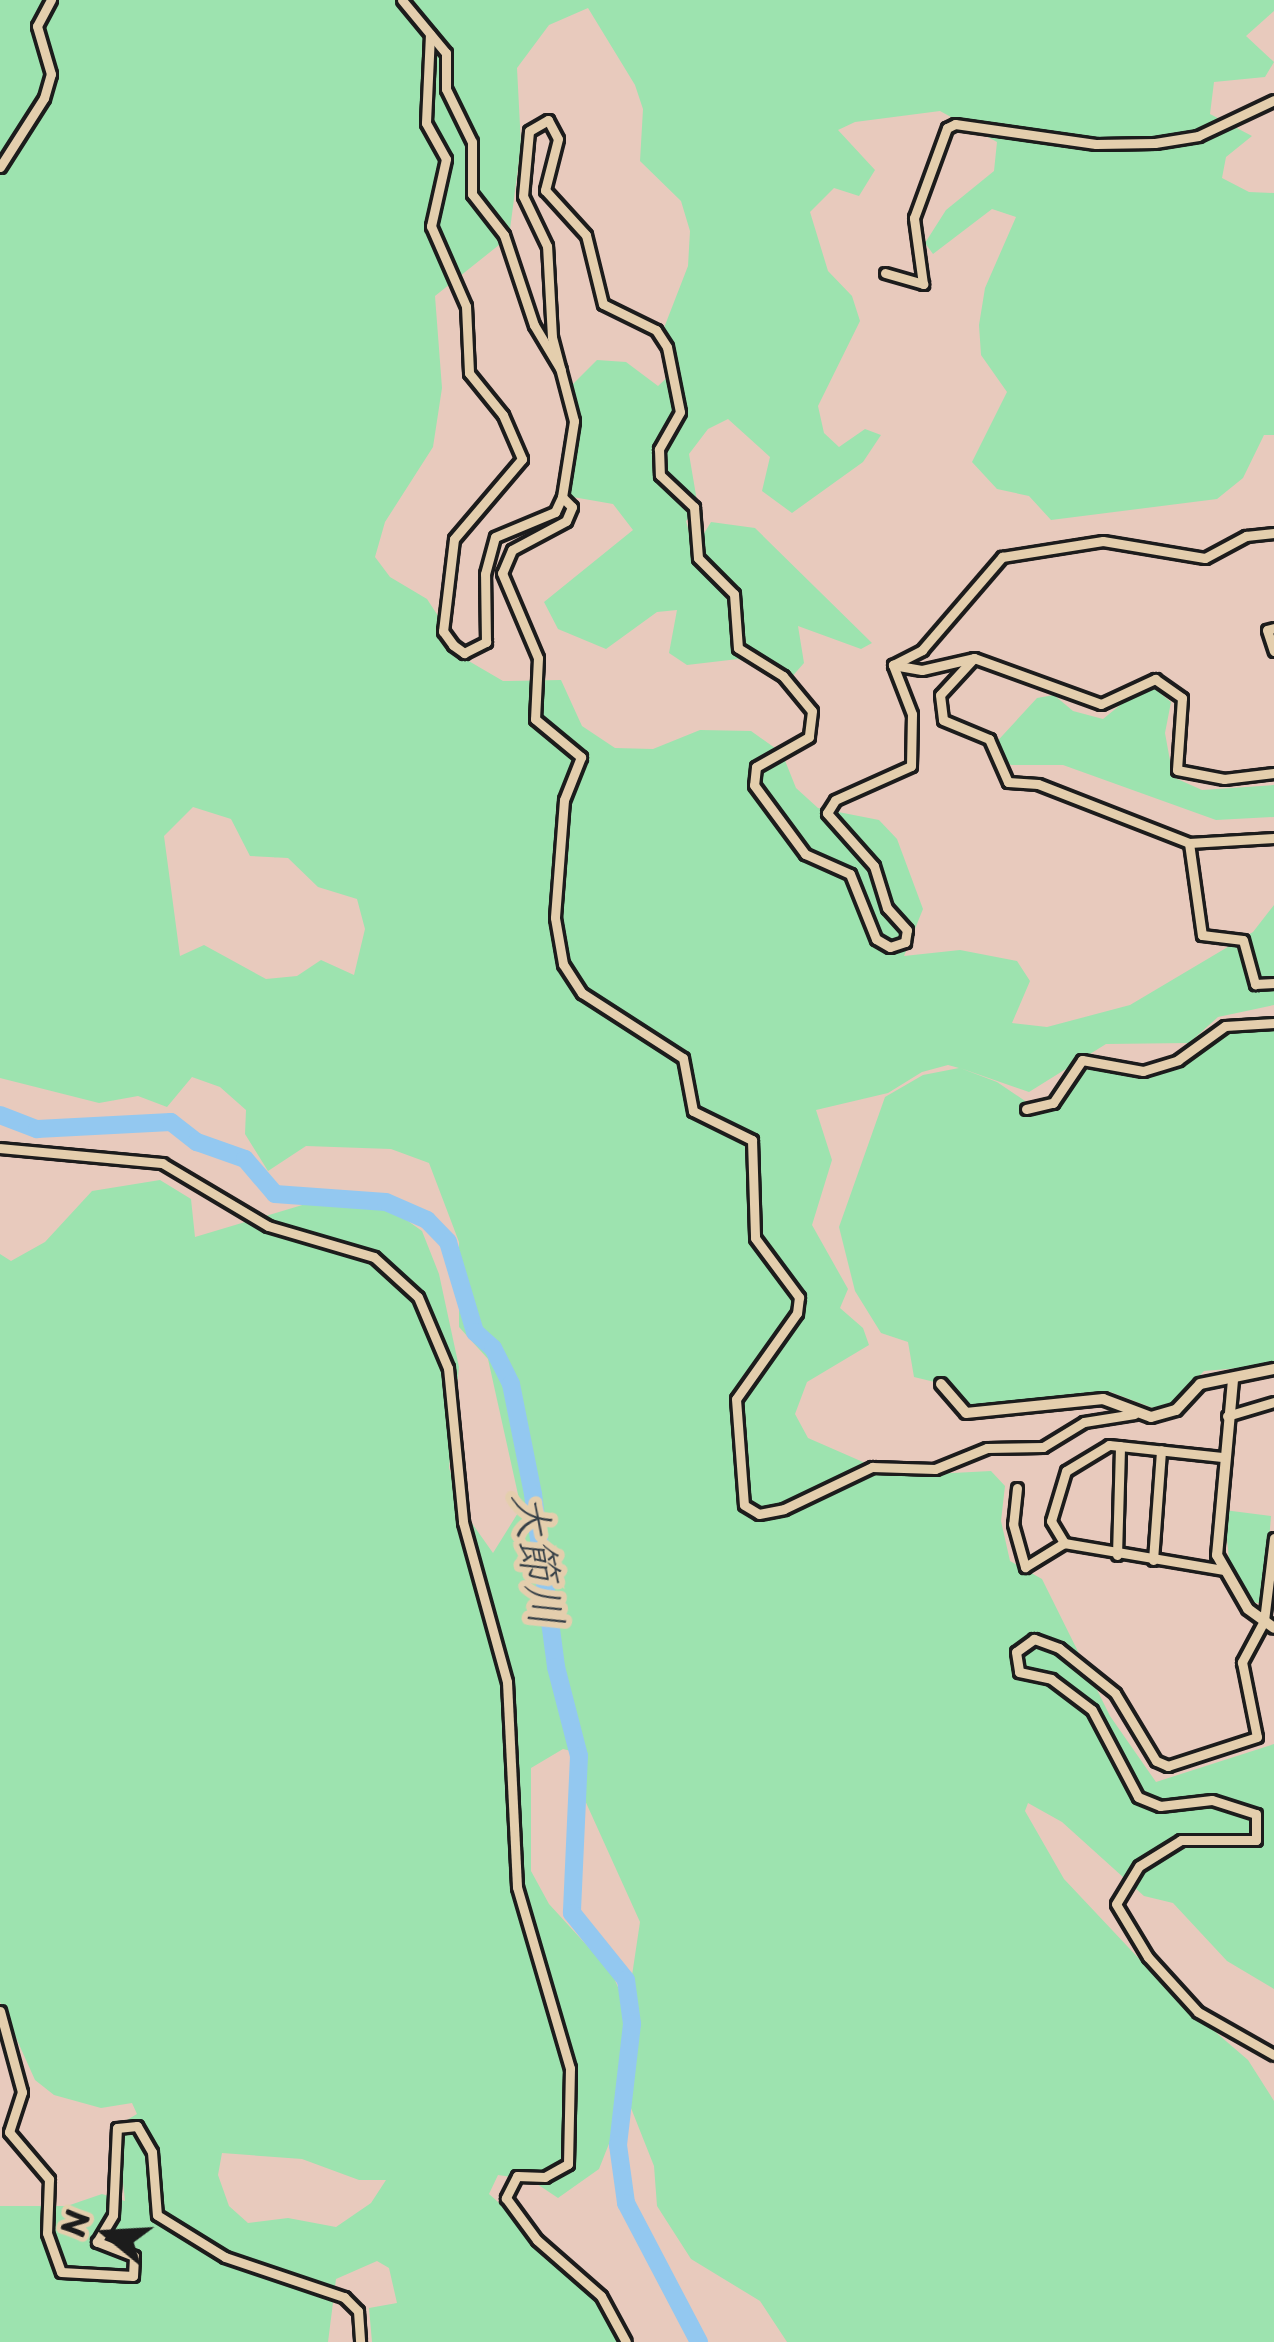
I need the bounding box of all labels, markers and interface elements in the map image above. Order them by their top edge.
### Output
water label: 大節川 [505,1488,577,1630]
north arrow [48,2174,168,2294]
text: N [46,2203,102,2243]

